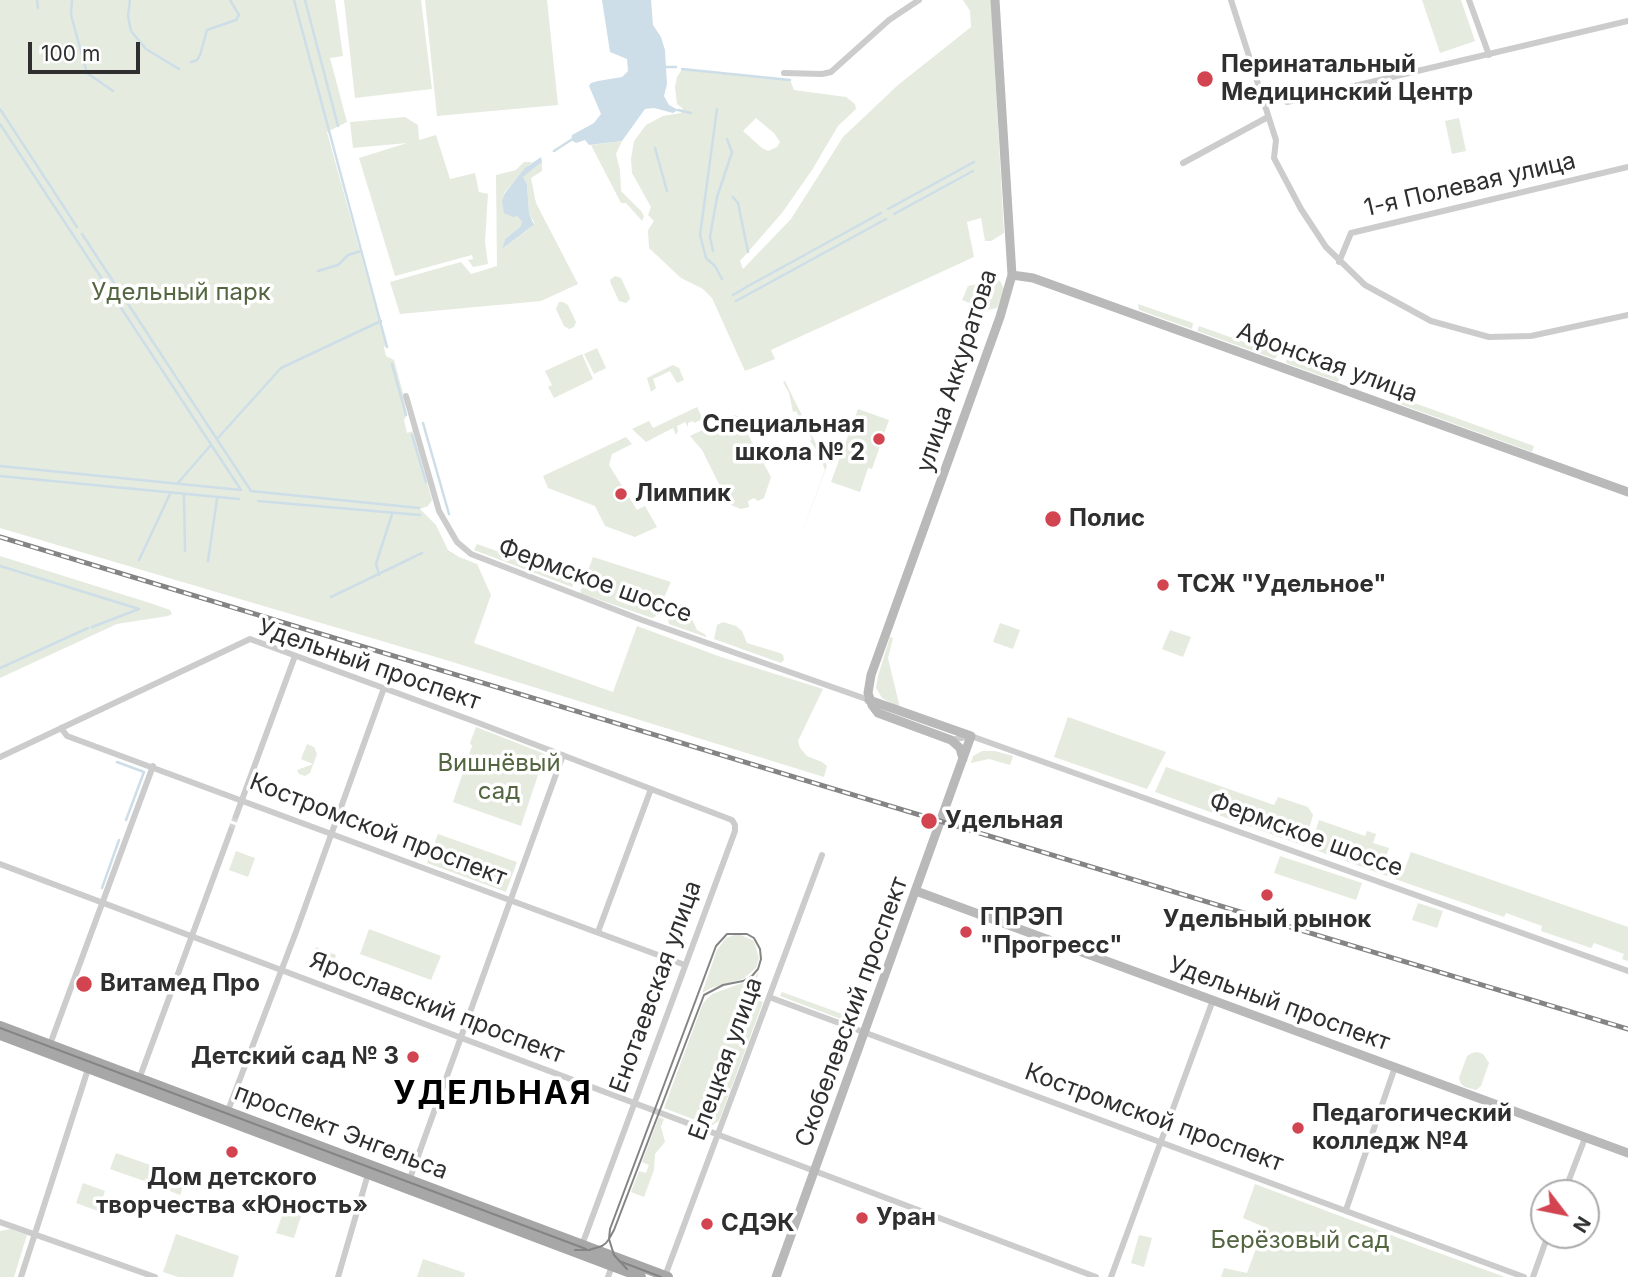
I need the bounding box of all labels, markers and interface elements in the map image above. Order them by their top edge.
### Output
scale bar [32,28,144,72]
text: 100 m [41,41,100,66]
place label: Перинатальный Медицинский Центр [1221,51,1473,107]
marker: Перинатальный Медицинский Центр [1195,69,1215,89]
street label: 1-я Полевая улица [1361,147,1579,223]
street label: улица Аккуратова [911,266,1003,476]
park label: Удельный парк [91,279,271,307]
street label: Афонская улица [1233,317,1421,409]
place label: Специальная школа № 2 [702,411,865,467]
marker: Специальная школа № 2 [871,431,887,447]
place label: Лимпик [635,480,731,508]
marker: Лимпик [613,486,629,502]
place label: Полис [1069,505,1145,533]
marker: Полис [1043,509,1063,529]
street label: Фермское шоссе [494,533,696,629]
place label: ТСЖ "Удельное" [1177,571,1387,599]
marker: ТСЖ "Удельное" [1155,577,1171,593]
street label: Удельный проспект [254,613,484,717]
park label: Вишнёвый сад [437,750,561,806]
street label: Костромской проспект [245,768,511,892]
street label: Фермское шоссе [1205,787,1407,883]
place label: Удельная [945,807,1063,835]
marker: Удельная [919,811,939,831]
street label: Скобелевский проспект [790,873,914,1151]
street label: Енотаевская улица [604,877,708,1097]
marker: Удельный рынок [1259,887,1275,903]
place label: ГПРЭП "Прогресс" [980,904,1122,960]
place label: Удельный рынок [1163,906,1371,934]
marker: ГПРЭП "Прогресс" [958,924,974,940]
street label: Ярославский проспект [306,946,568,1070]
street label: Удельный проспект [1164,951,1394,1057]
place label: Витамед Про [100,970,260,998]
marker: Витамед Про [74,974,94,994]
street label: Елецкая улица [683,974,769,1144]
place label: Детский сад № 3 [191,1043,399,1071]
marker: Детский сад № 3 [405,1049,421,1065]
street label: Костромской проспект [1021,1058,1287,1178]
district label: УДЕЛЬНАЯ [394,1075,592,1113]
street label: проспект Энгельса [230,1078,452,1186]
place label: Педагогический колледж №4 [1312,1100,1512,1156]
marker: Педагогический колледж №4 [1290,1120,1306,1136]
marker: Дом детского творчества «Юность» [224,1144,240,1160]
place label: Дом детского творчества «Юность» [96,1164,368,1220]
north arrow [1530,1179,1600,1249]
place label: Уран [876,1204,936,1232]
place label: СДЭК [721,1210,795,1238]
marker: Уран [854,1210,870,1226]
text: N [1568,1212,1595,1237]
marker: СДЭК [699,1216,715,1232]
park label: Берёзовый сад [1210,1227,1390,1255]

